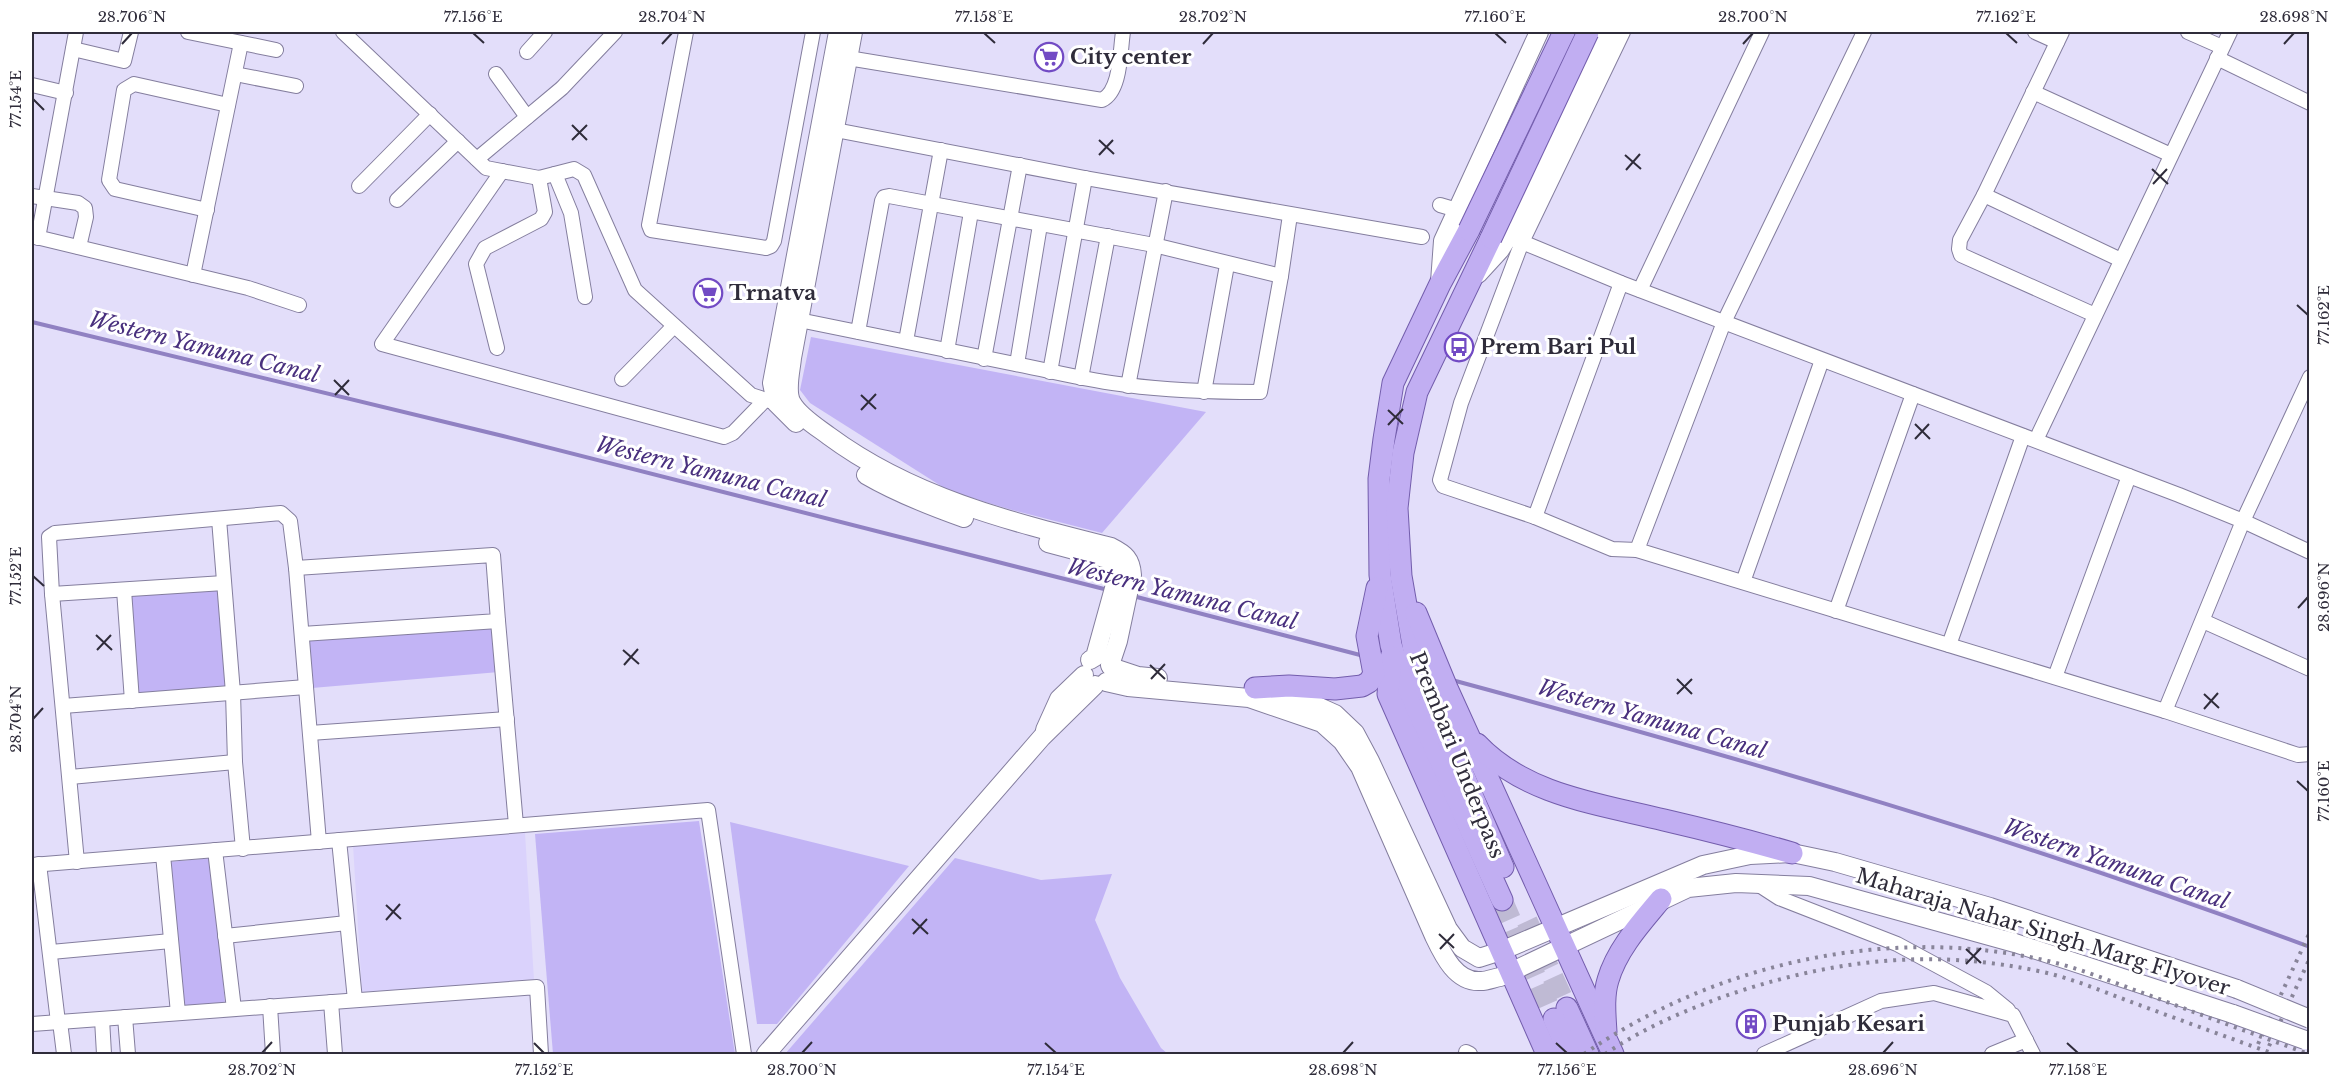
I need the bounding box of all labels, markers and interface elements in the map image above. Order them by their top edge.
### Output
text: 28.706°N [98,7,166,26]
text: 77.156°E [443,7,503,26]
text: 28.704°N [638,7,706,26]
text: 77.158°E [955,7,1013,26]
text: 28.702°N [1179,7,1247,26]
text: 77.160°E [1464,7,1526,26]
text: 28.700°N [1718,7,1788,26]
text: 77.162°E [1976,7,2036,26]
text: 28.698°N [2259,7,2329,26]
supermarket icon: City center [1033,41,1065,73]
place label: City center [1070,44,1192,70]
text: 77.154°E [6,70,25,128]
supermarket icon: Trnatva [692,277,724,309]
place label: Trnatva [729,280,816,306]
text: 77.162°E [2314,285,2333,345]
water label: Western Yamuna Canal [86,305,322,389]
bus stop icon: Prem Bari Pul [1443,331,1475,363]
place label: Prem Bari Pul [1480,334,1637,360]
water label: Western Yamuna Canal [593,430,829,514]
text: 77.152°E [6,547,25,605]
water label: Western Yamuna Canal [1064,552,1300,636]
text: 28.696°N [2314,562,2333,632]
street label: Prembari Underpass [1404,648,1510,862]
water label: Western Yamuna Canal [1535,673,1770,765]
text: 28.704°N [6,685,25,753]
text: 77.160°E [2314,760,2333,822]
water label: Western Yamuna Canal [2000,813,2232,915]
street label: Maharaja Nahar Singh Marg Flyover [1853,863,2233,1001]
building icon: Punjab Kesari [1735,1008,1767,1040]
place label: Punjab Kesari [1772,1011,1925,1037]
text: 28.702°N [228,1060,296,1079]
text: 77.152°E [515,1060,573,1079]
text: 28.700°N [767,1060,837,1079]
text: 77.154°E [1027,1060,1085,1079]
text: 28.698°N [1308,1060,1378,1079]
text: 77.156°E [1537,1060,1597,1079]
text: 28.696°N [1848,1060,1918,1079]
text: 77.158°E [2049,1060,2107,1079]

